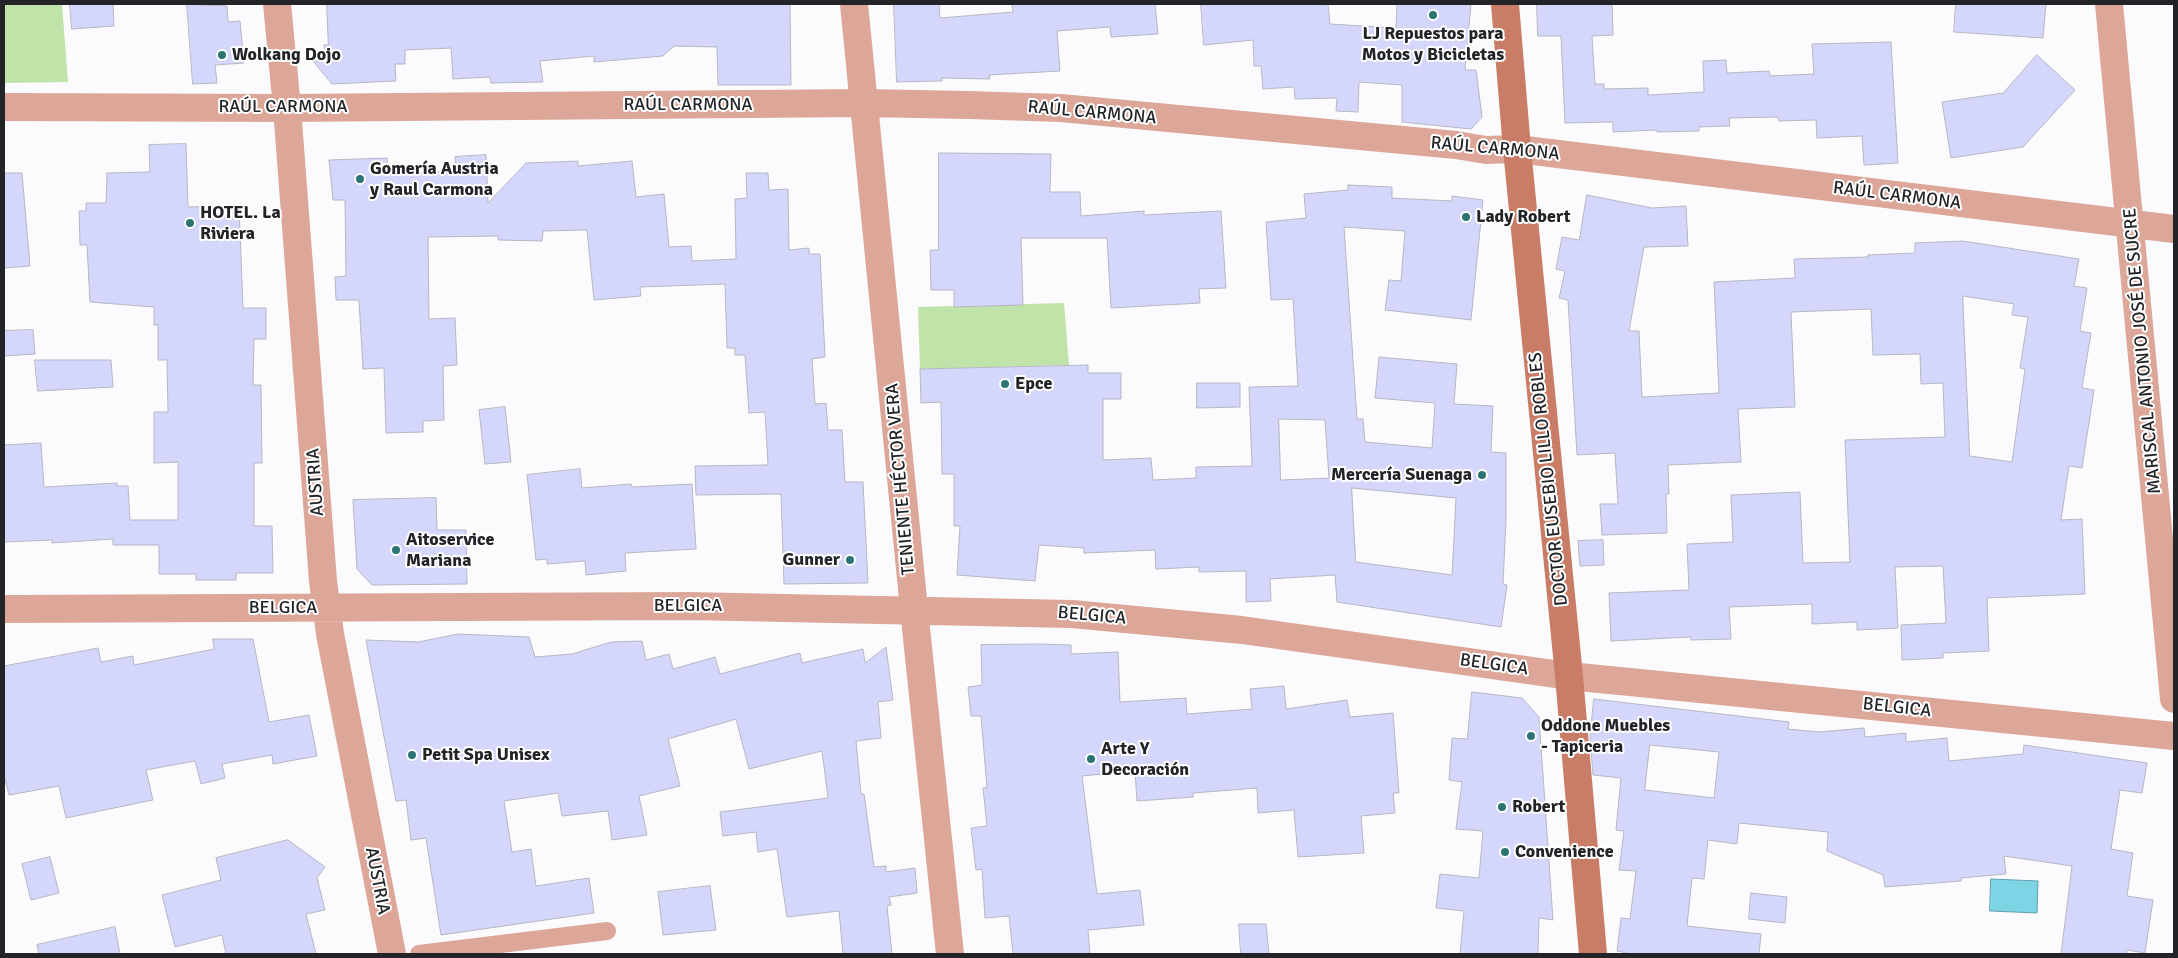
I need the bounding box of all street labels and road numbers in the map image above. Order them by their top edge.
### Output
street label: RAÚL CARMONA [624,94,752,116]
street label: RAÚL CARMONA [219,96,347,118]
street label: RAÚL CARMONA [1027,97,1157,129]
street label: RAÚL CARMONA [1430,133,1560,165]
street label: RAÚL CARMONA [1832,177,1962,215]
street label: MARISCAL ANTONIO JOSÉ DE SUCRE [2120,207,2166,495]
street label: DOCTOR EUSEBIO LILLO ROBLES [1525,351,1573,607]
street label: TENIENTE HÉCTOR VERA [882,382,920,576]
street label: AUSTRIA [303,447,329,517]
street label: BELGICA [654,595,722,617]
street label: BELGICA [249,597,317,619]
street label: BELGICA [1057,602,1127,630]
street label: BELGICA [1458,650,1530,680]
street label: BELGICA [1862,694,1932,722]
street label: AUSTRIA [360,845,394,917]

